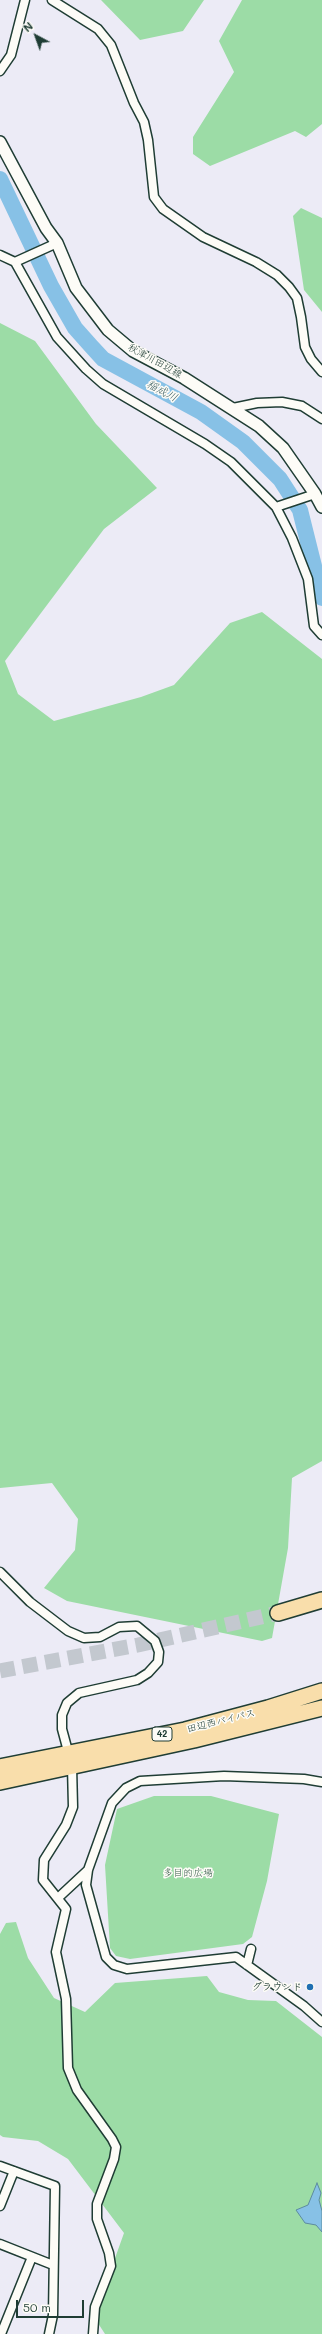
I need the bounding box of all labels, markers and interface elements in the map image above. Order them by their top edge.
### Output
north arrow [16,16,56,56]
text: N [20,18,36,35]
street label: 秋津川田辺線 [126,341,184,381]
water label: 稲成川 [144,377,180,405]
street label: 田辺西バイパス [186,1707,256,1735]
road number: 42 [152,1727,172,1741]
park label: 多目的広場 [163,1867,213,1879]
place label: グラウンド [252,1981,302,1993]
marker: グラウンド [305,1982,315,1992]
scale bar [18,2292,86,2318]
text: 50 m [23,2299,51,2315]

